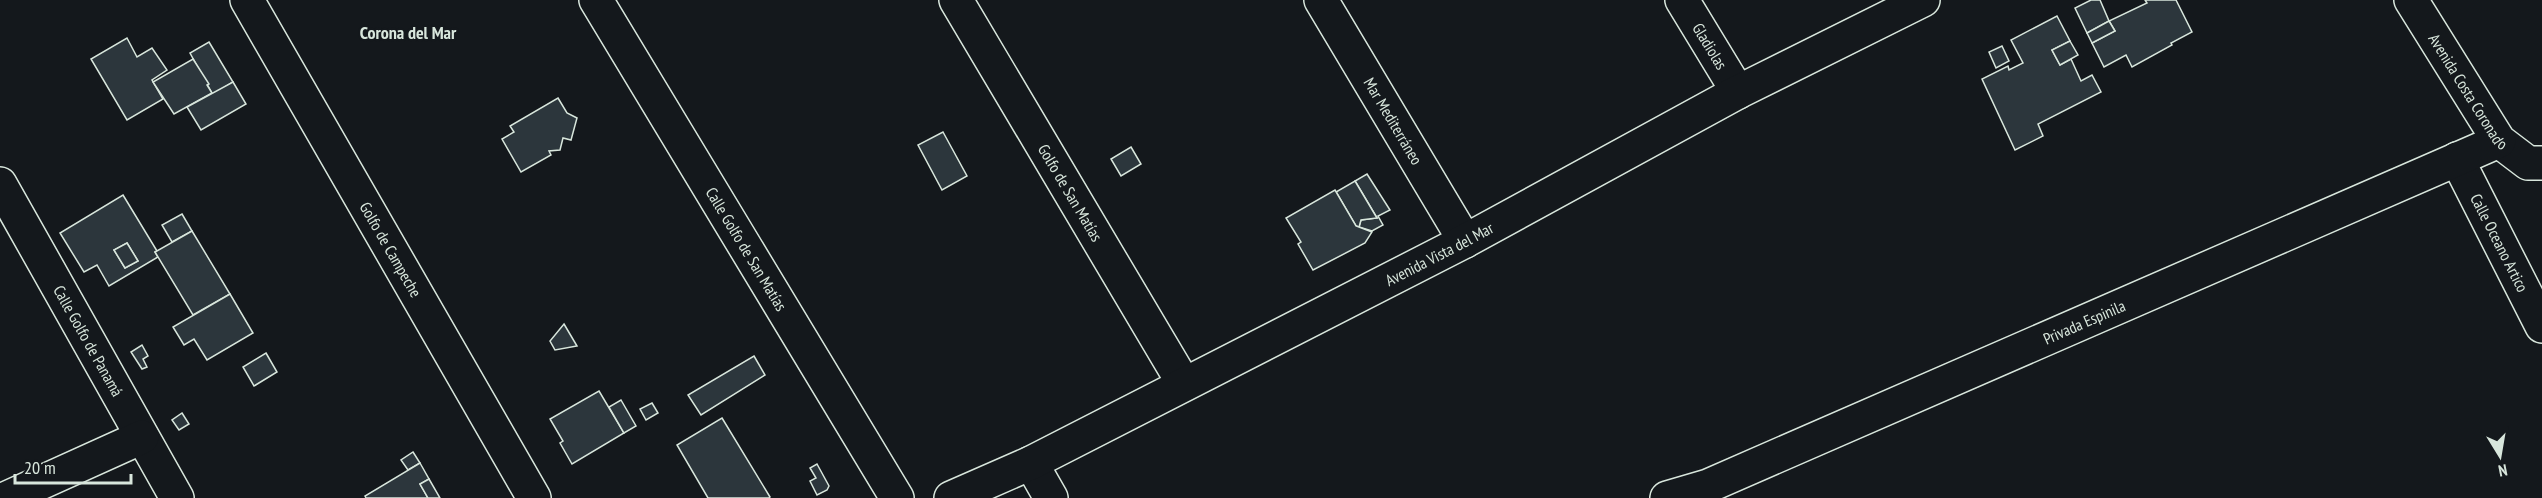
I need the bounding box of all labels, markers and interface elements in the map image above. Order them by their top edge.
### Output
street label: Gladiolas [1688,19,1732,73]
district label: Corona del Mar [360,21,457,44]
street label: Avenida Costa Coronado [2424,30,2512,154]
street label: Mar Mediterráneo [1360,74,1427,168]
street label: Golfo de San Matías [1034,140,1107,245]
street label: Calle Golfo de San Matías [702,184,792,314]
street label: Calle Oceano Artico [2466,190,2533,295]
street label: Golfo de Campeche [356,198,426,301]
street label: Avenida Vista del Mar [1382,217,1497,290]
street label: Calle Golfo de Panamá [49,282,128,400]
street label: Privada Espinila [2040,295,2128,349]
north arrow [2470,426,2530,486]
scale bar [15,447,130,485]
text: 20 m [24,456,56,479]
text: N [2497,460,2509,481]

